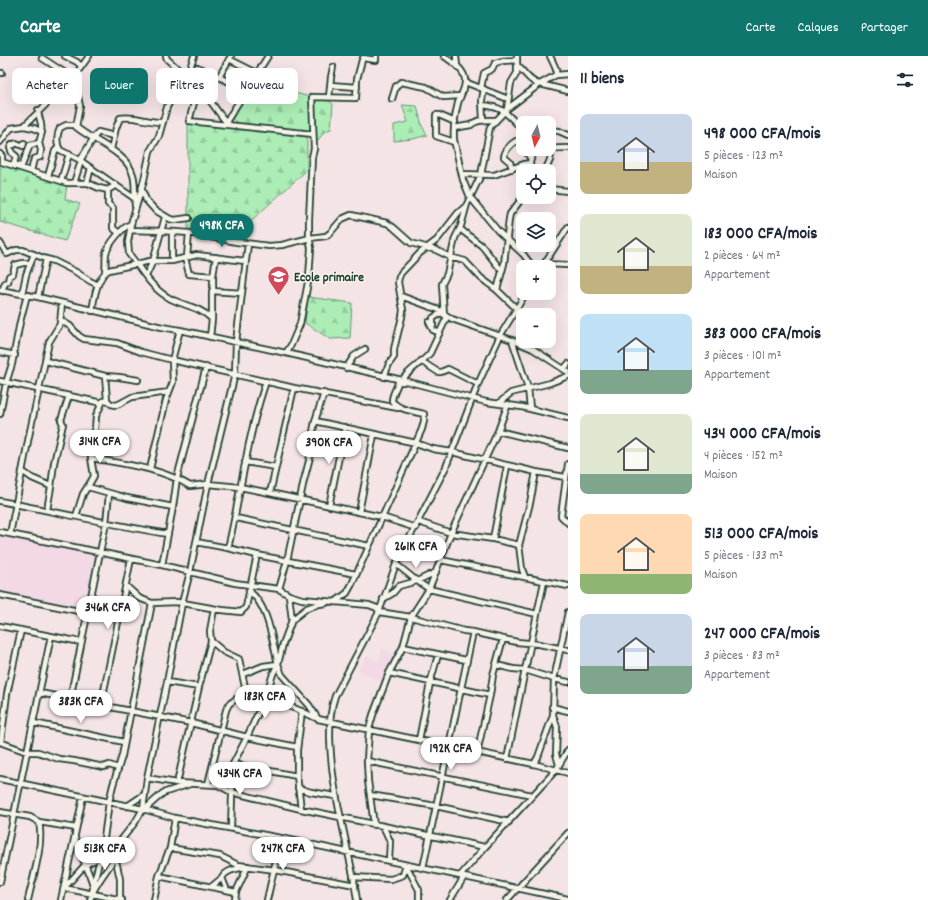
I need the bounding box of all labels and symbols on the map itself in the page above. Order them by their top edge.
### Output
north arrow [516,116,556,156]
pin: 498K CFA [181,214,263,248]
school or university icon: Ecole primaire [265,263,291,296]
place label: Ecole primaire [294,269,364,288]
pin: 314K CFA [59,430,141,464]
pin: 390K CFA [288,431,370,465]
pin: 261K CFA [375,535,457,569]
pin: 346K CFA [67,596,149,630]
pin: 183K CFA [224,685,306,719]
pin: 383K CFA [40,690,122,724]
pin: 192K CFA [410,737,492,771]
pin: 434K CFA [199,762,281,796]
pin: 513K CFA [64,837,146,871]
pin: 247K CFA [242,837,324,871]

